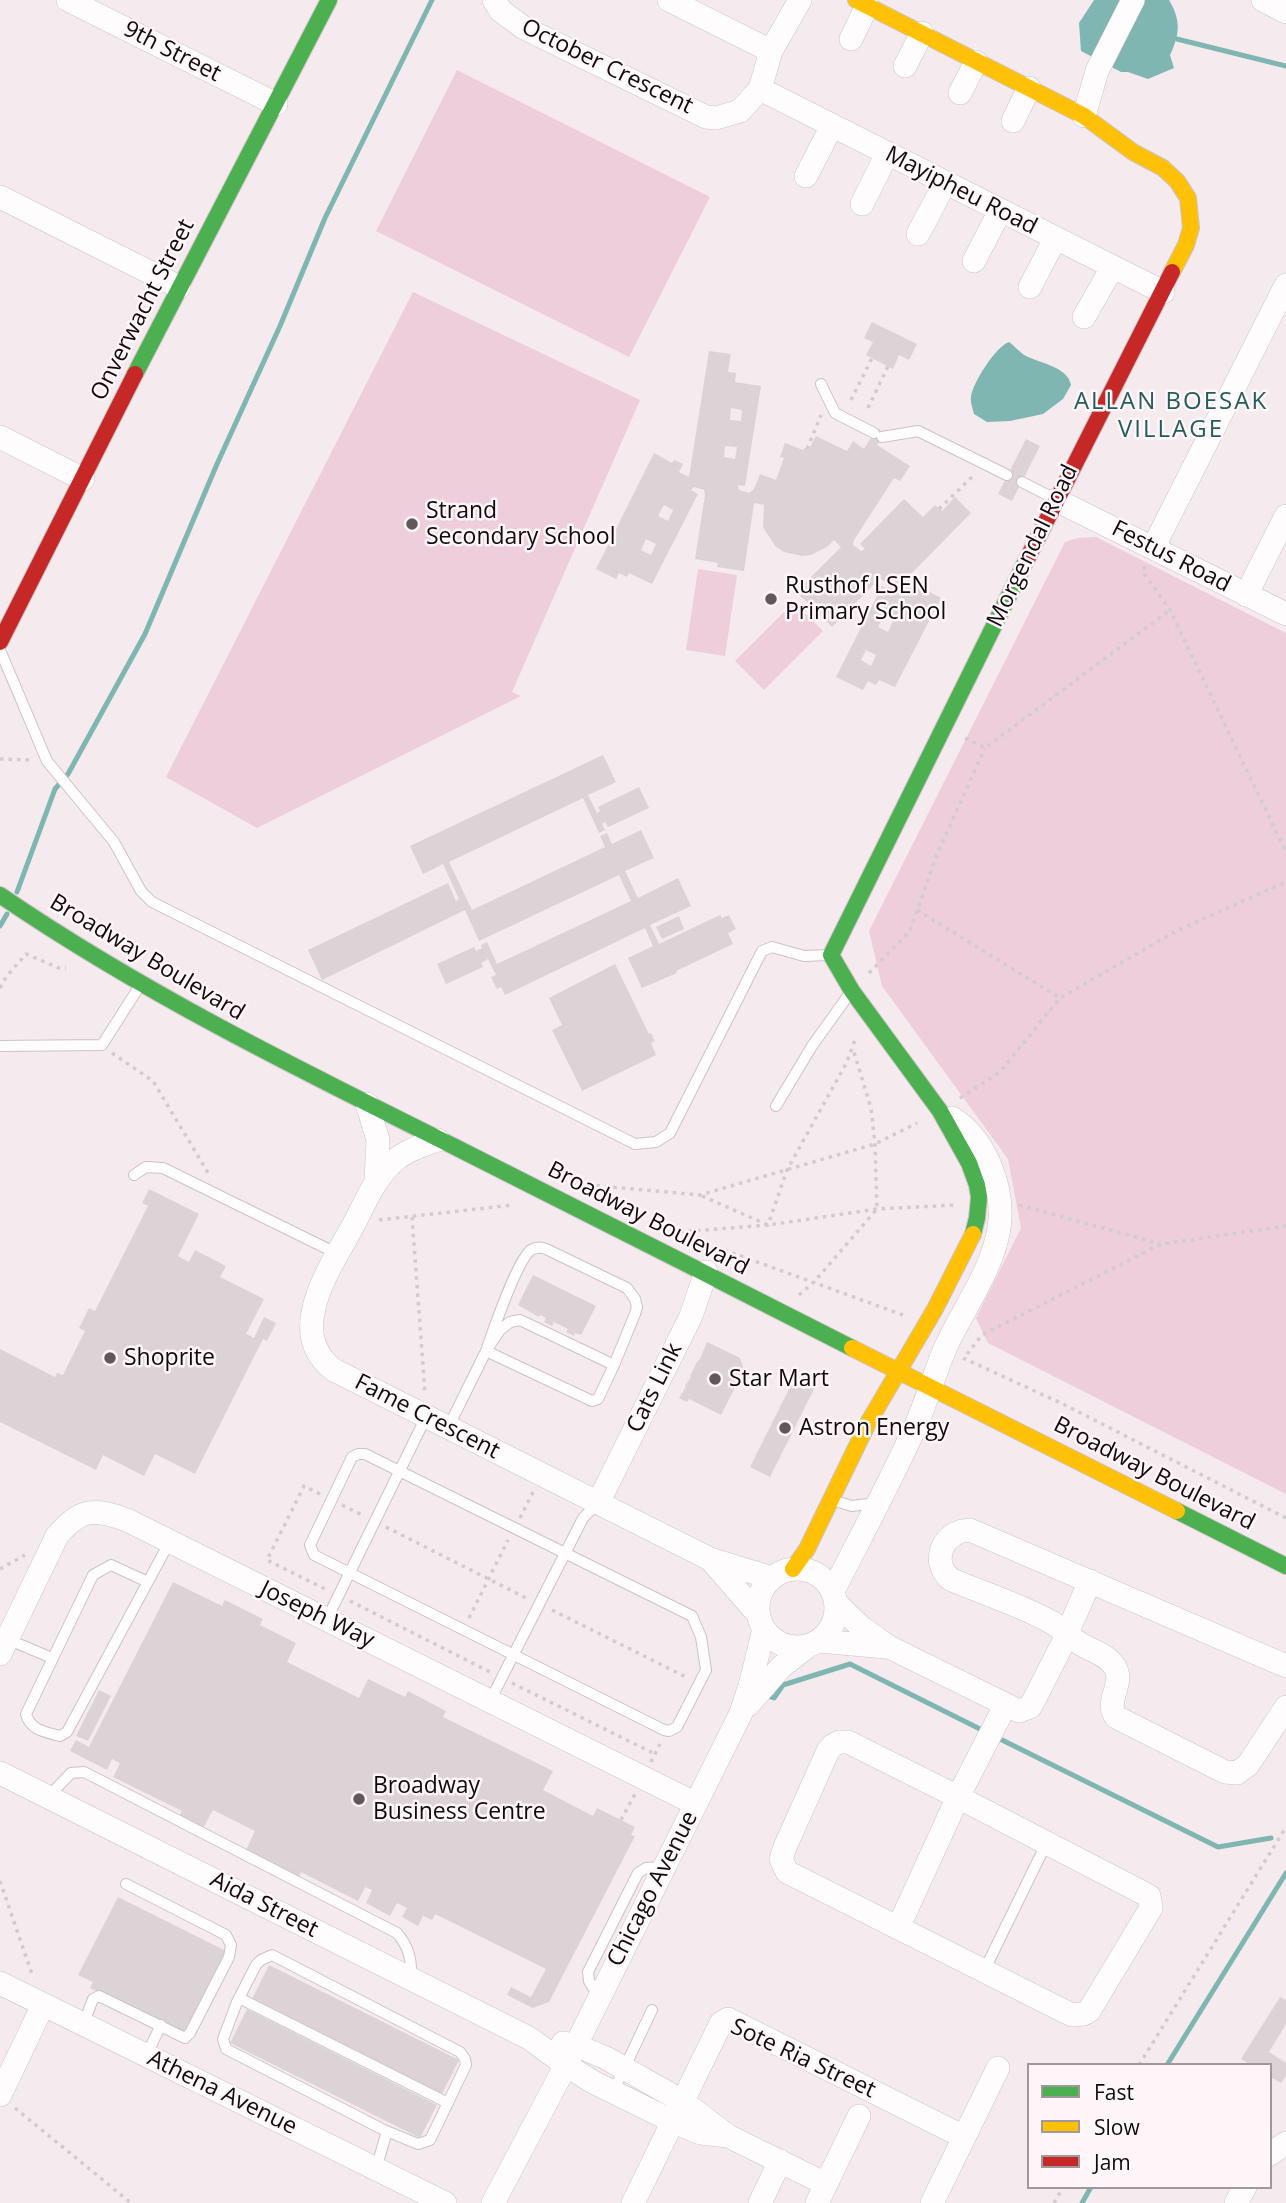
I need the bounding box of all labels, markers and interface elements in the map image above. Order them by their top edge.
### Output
street label: October Crescent [517,14,697,120]
street label: 9th Street [119,16,225,88]
street label: Mayipheu Road [880,141,1042,241]
street label: Onverwacht Street [85,215,201,405]
district label: ALLAN BOESAK VILLAGE [1075,388,1267,444]
street label: Morgendal Road [982,460,1084,632]
place label: Strand Secondary School [426,497,615,551]
street label: Festus Road [1107,515,1235,599]
marker: Strand Secondary School [404,516,420,532]
place label: Rusthof LSEN Primary School [785,572,946,626]
marker: Rusthof LSEN Primary School [763,591,779,607]
street label: Broadway Boulevard [45,889,249,1027]
street label: Broadway Boulevard [543,1156,753,1282]
street label: Cats Link [621,1339,689,1437]
place label: Shoprite [124,1344,215,1372]
marker: Shoprite [102,1350,118,1366]
place label: Star Mart [729,1365,829,1393]
street label: Fame Crescent [350,1369,504,1465]
marker: Star Mart [707,1371,723,1387]
street label: Broadway Boulevard [1049,1411,1259,1537]
place label: Astron Energy [799,1414,949,1442]
marker: Astron Energy [777,1420,793,1436]
street label: Joseph Way [255,1576,379,1654]
place label: Broadway Business Centre [373,1772,546,1826]
marker: Broadway Business Centre [351,1791,367,1807]
street label: Chicago Avenue [602,1807,704,1971]
street label: Aida Street [205,1866,323,1944]
street label: Sote Ria Street [726,2013,880,2105]
street label: Athena Avenue [143,2045,301,2141]
legend [1027,2063,1272,2189]
text: Fast [1094,2078,1134,2106]
text: Slow [1094,2113,1140,2141]
text: Jam [1094,2148,1131,2176]

